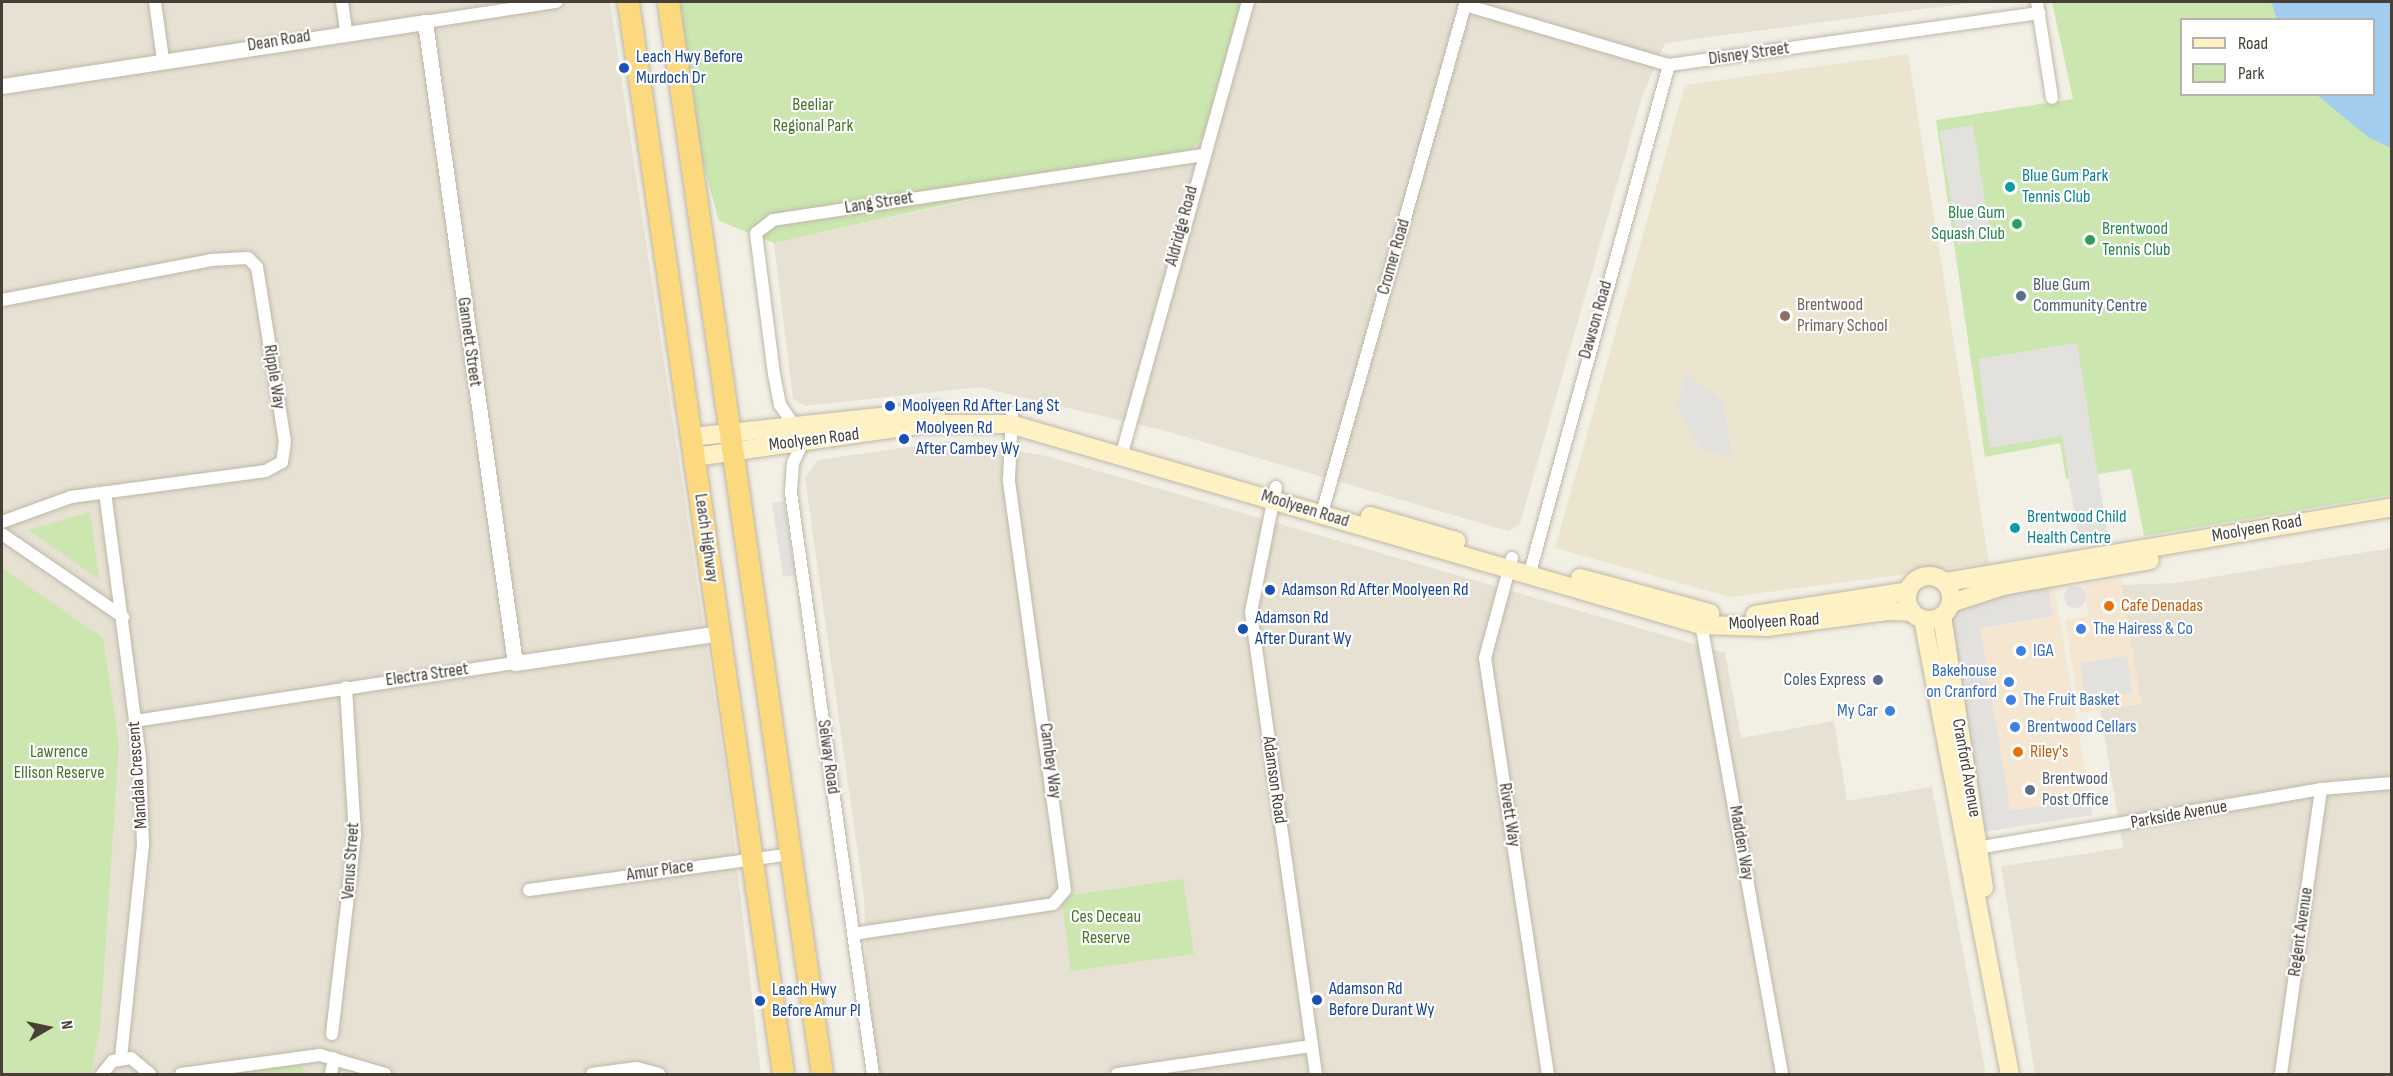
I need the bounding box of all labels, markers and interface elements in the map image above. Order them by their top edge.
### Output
legend [2180,18,2375,96]
street label: Dean Road [246,25,312,57]
text: Road [2238,33,2268,54]
street label: Disney Street [1707,38,1791,70]
place label: Leach Hwy Before Murdoch Dr [636,47,743,90]
marker: Leach Hwy Before Murdoch Dr [617,61,631,75]
text: Park [2238,63,2264,84]
park label: Beeliar Regional Park [773,95,853,138]
place label: Blue Gum Park Tennis Club [2022,166,2108,208]
marker: Blue Gum Park Tennis Club [2003,180,2017,194]
street label: Aldridge Road [1161,184,1203,268]
street label: Lang Street [843,187,915,219]
place label: Blue Gum Squash Club [1931,203,2005,246]
street label: Cromer Road [1373,217,1415,297]
marker: Blue Gum Squash Club [2010,217,2024,231]
place label: Brentwood Tennis Club [2102,219,2171,262]
marker: Brentwood Tennis Club [2083,233,2097,247]
place label: Blue Gum Community Centre [2033,275,2147,318]
street label: Dawson Road [1575,278,1617,362]
marker: Blue Gum Community Centre [2014,289,2028,303]
place label: Brentwood Primary School [1797,295,1888,338]
street label: Gannett Street [452,296,486,388]
marker: Brentwood Primary School [1778,309,1792,323]
street label: Ripple Way [258,343,290,411]
place label: Moolyeen Rd After Lang St [902,395,1059,417]
marker: Moolyeen Rd After Lang St [883,399,897,413]
place label: Moolyeen Rd After Cambey Wy [916,418,1019,460]
street label: Moolyeen Road [768,424,860,456]
marker: Moolyeen Rd After Cambey Wy [897,432,911,446]
street label: Moolyeen Road [1258,485,1352,533]
street label: Leach Highway [689,492,723,584]
place label: Brentwood Child Health Centre [2027,507,2126,550]
street label: Moolyeen Road [2210,510,2304,548]
marker: Brentwood Child Health Centre [2008,521,2022,535]
place label: Adamson Rd After Moolyeen Rd [1282,579,1468,601]
marker: Adamson Rd After Moolyeen Rd [1263,583,1277,597]
place label: Cafe Denadas [2121,595,2203,617]
marker: Cafe Denadas [2102,599,2116,613]
place label: Adamson Rd After Durant Wy [1255,608,1351,650]
street label: Moolyeen Road [1728,609,1820,635]
place label: The Hairess & Co [2093,618,2193,640]
marker: Adamson Rd After Durant Wy [1236,622,1250,636]
marker: The Hairess & Co [2074,622,2088,636]
place label: IGA [2033,640,2053,662]
marker: IGA [2014,644,2028,658]
street label: Electra Street [384,659,470,691]
place label: Bakehouse on Cranford [1926,661,1997,704]
place label: Coles Express [1784,669,1866,691]
marker: Coles Express [1871,673,1885,687]
marker: Bakehouse on Cranford [2002,675,2016,689]
place label: The Fruit Basket [2023,689,2120,711]
marker: The Fruit Basket [2004,693,2018,707]
place label: My Car [1837,700,1878,722]
marker: My Car [1883,704,1897,718]
place label: Brentwood Cellars [2027,716,2137,738]
street label: Cranford Avenue [1947,717,1985,819]
street label: Selway Road [812,718,844,796]
street label: Mandala Crescent [123,720,153,830]
marker: Brentwood Cellars [2008,720,2022,734]
street label: Cambey Way [1034,722,1066,800]
street label: Adamson Road [1257,735,1291,825]
place label: Riley's [2030,741,2068,763]
park label: Lawrence Ellison Reserve [14,742,104,784]
marker: Riley's [2011,745,2025,759]
place label: Brentwood Post Office [2042,769,2109,812]
street label: Rivett Way [1493,781,1525,849]
marker: Brentwood Post Office [2023,783,2037,797]
street label: Parkside Avenue [2129,796,2229,834]
street label: Madden Way [1724,804,1758,882]
street label: Venus Street [338,822,364,900]
street label: Amur Place [625,856,695,886]
street label: Regent Avenue [2284,886,2318,978]
park label: Ces Deceau Reserve [1071,907,1141,950]
place label: Adamson Rd Before Durant Wy [1329,979,1434,1022]
place label: Leach Hwy Before Amur Pl [772,980,861,1022]
marker: Adamson Rd Before Durant Wy [1310,993,1324,1007]
marker: Leach Hwy Before Amur Pl [753,994,767,1008]
north arrow [18,998,78,1058]
text: N [56,1019,76,1031]

